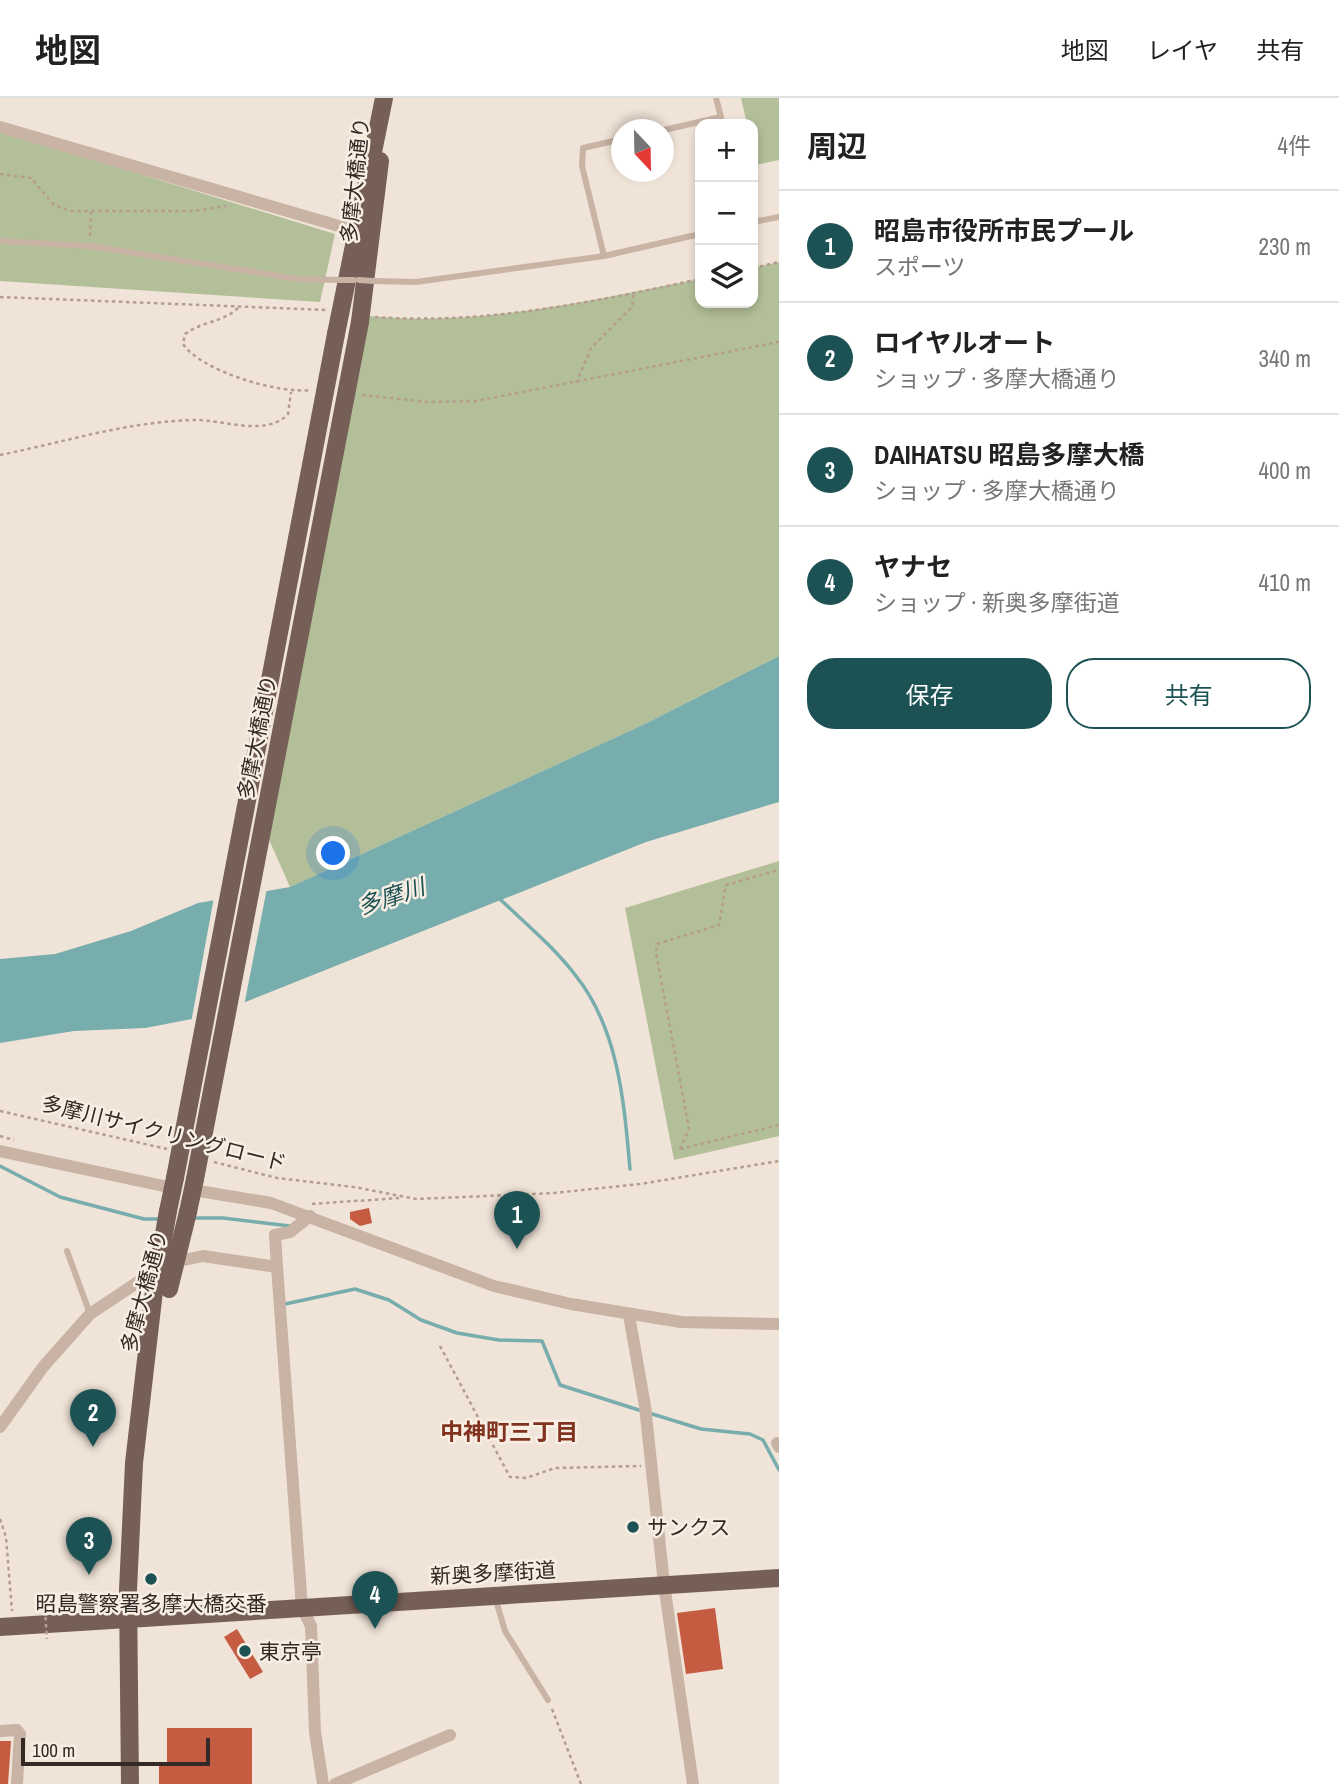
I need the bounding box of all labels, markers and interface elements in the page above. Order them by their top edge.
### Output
text: 地図 [35,28,101,72]
text: 地図 [1061,34,1109,66]
text: レイヤ [1147,34,1218,66]
text: 共有 [1256,34,1304,66]
street label: 多摩大橋通り [334,116,376,244]
north arrow [611,119,674,182]
map controls [695,119,758,308]
button: + [695,119,758,182]
text: 周辺 [807,126,867,166]
text: 4件 [1278,130,1311,161]
button: − [695,182,758,245]
text: 昭島市役所市民プール [874,213,1134,248]
text: 1 [825,231,835,262]
text: 230 m [1259,231,1311,262]
button: layers [695,245,758,308]
text: スポーツ [874,251,966,282]
text: ロイヤルオート [874,325,1055,360]
text: 2 [825,343,835,374]
text: 340 m [1259,343,1311,374]
text: ショップ · 多摩大橋通り [874,363,1120,394]
text: DAIHATSU 昭島多摩大橋 [874,437,1145,472]
text: 3 [825,455,835,486]
text: 400 m [1259,455,1311,486]
text: ショップ · 多摩大橋通り [874,475,1120,506]
text: ヤナセ [874,549,952,584]
text: 4 [825,567,835,598]
text: 410 m [1259,567,1311,598]
text: ショップ · 新奥多摩街道 [874,587,1120,618]
button: 保存 [807,658,1052,729]
button: 共有 [1066,658,1311,729]
street label: 多摩大橋通り [231,672,283,802]
your location [316,836,350,870]
water label: 多摩川 [353,870,431,921]
street label: 多摩川サイクリングロード [38,1088,290,1178]
pin: 1 [494,1191,540,1249]
street label: 多摩大橋通り [114,1226,174,1356]
pin: 2 [70,1389,116,1447]
district label: 中神町三丁目 [440,1416,578,1447]
place label: サンクス [647,1513,730,1542]
pin: 3 [66,1517,112,1575]
marker: サンクス [625,1519,641,1535]
street label: 新奥多摩街道 [429,1555,557,1591]
marker: 昭島警察署多摩大橋交番 [143,1571,159,1587]
pin: 4 [352,1571,398,1629]
place label: 昭島警察署多摩大橋交番 [36,1589,267,1618]
place label: 東京亭 [259,1637,322,1666]
marker: 東京亭 [237,1643,253,1659]
scale bar [21,1735,210,1767]
text: 100 m [32,1737,75,1763]

